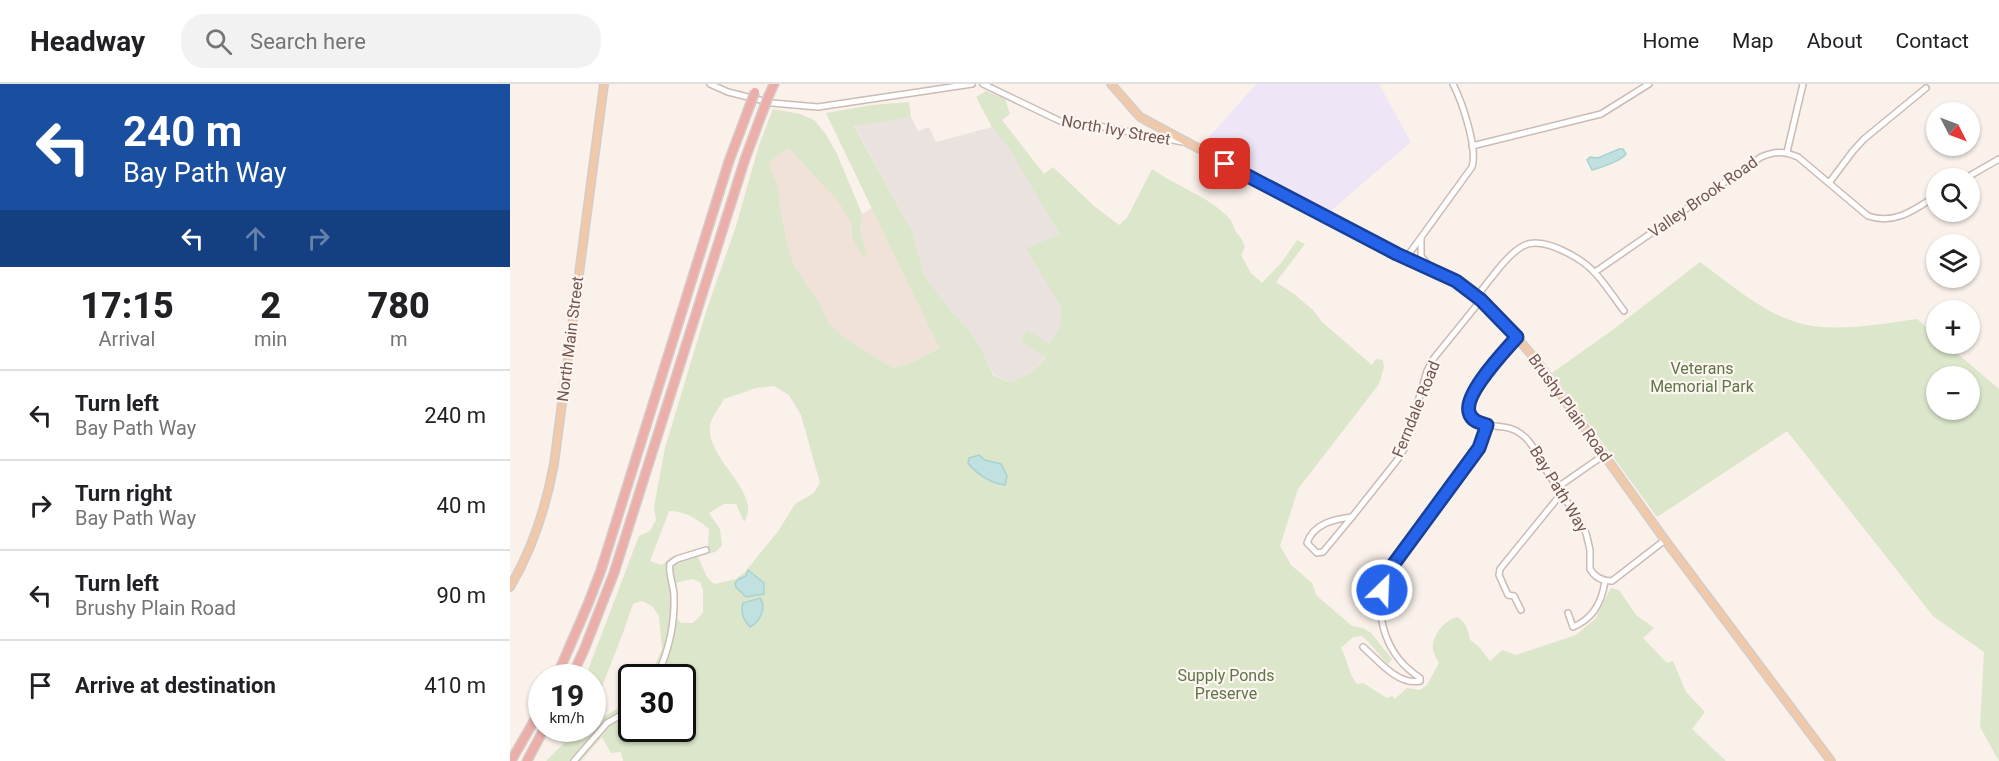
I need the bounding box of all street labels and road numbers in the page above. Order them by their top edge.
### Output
street label: North Ivy Street [1060,111,1172,149]
street label: Valley Brook Road [1645,152,1761,242]
street label: North Main Street [553,275,587,403]
street label: Brushy Plain Road [1524,350,1616,466]
street label: Ferndale Road [1388,358,1444,460]
street label: Bay Path Way [1526,443,1592,536]

